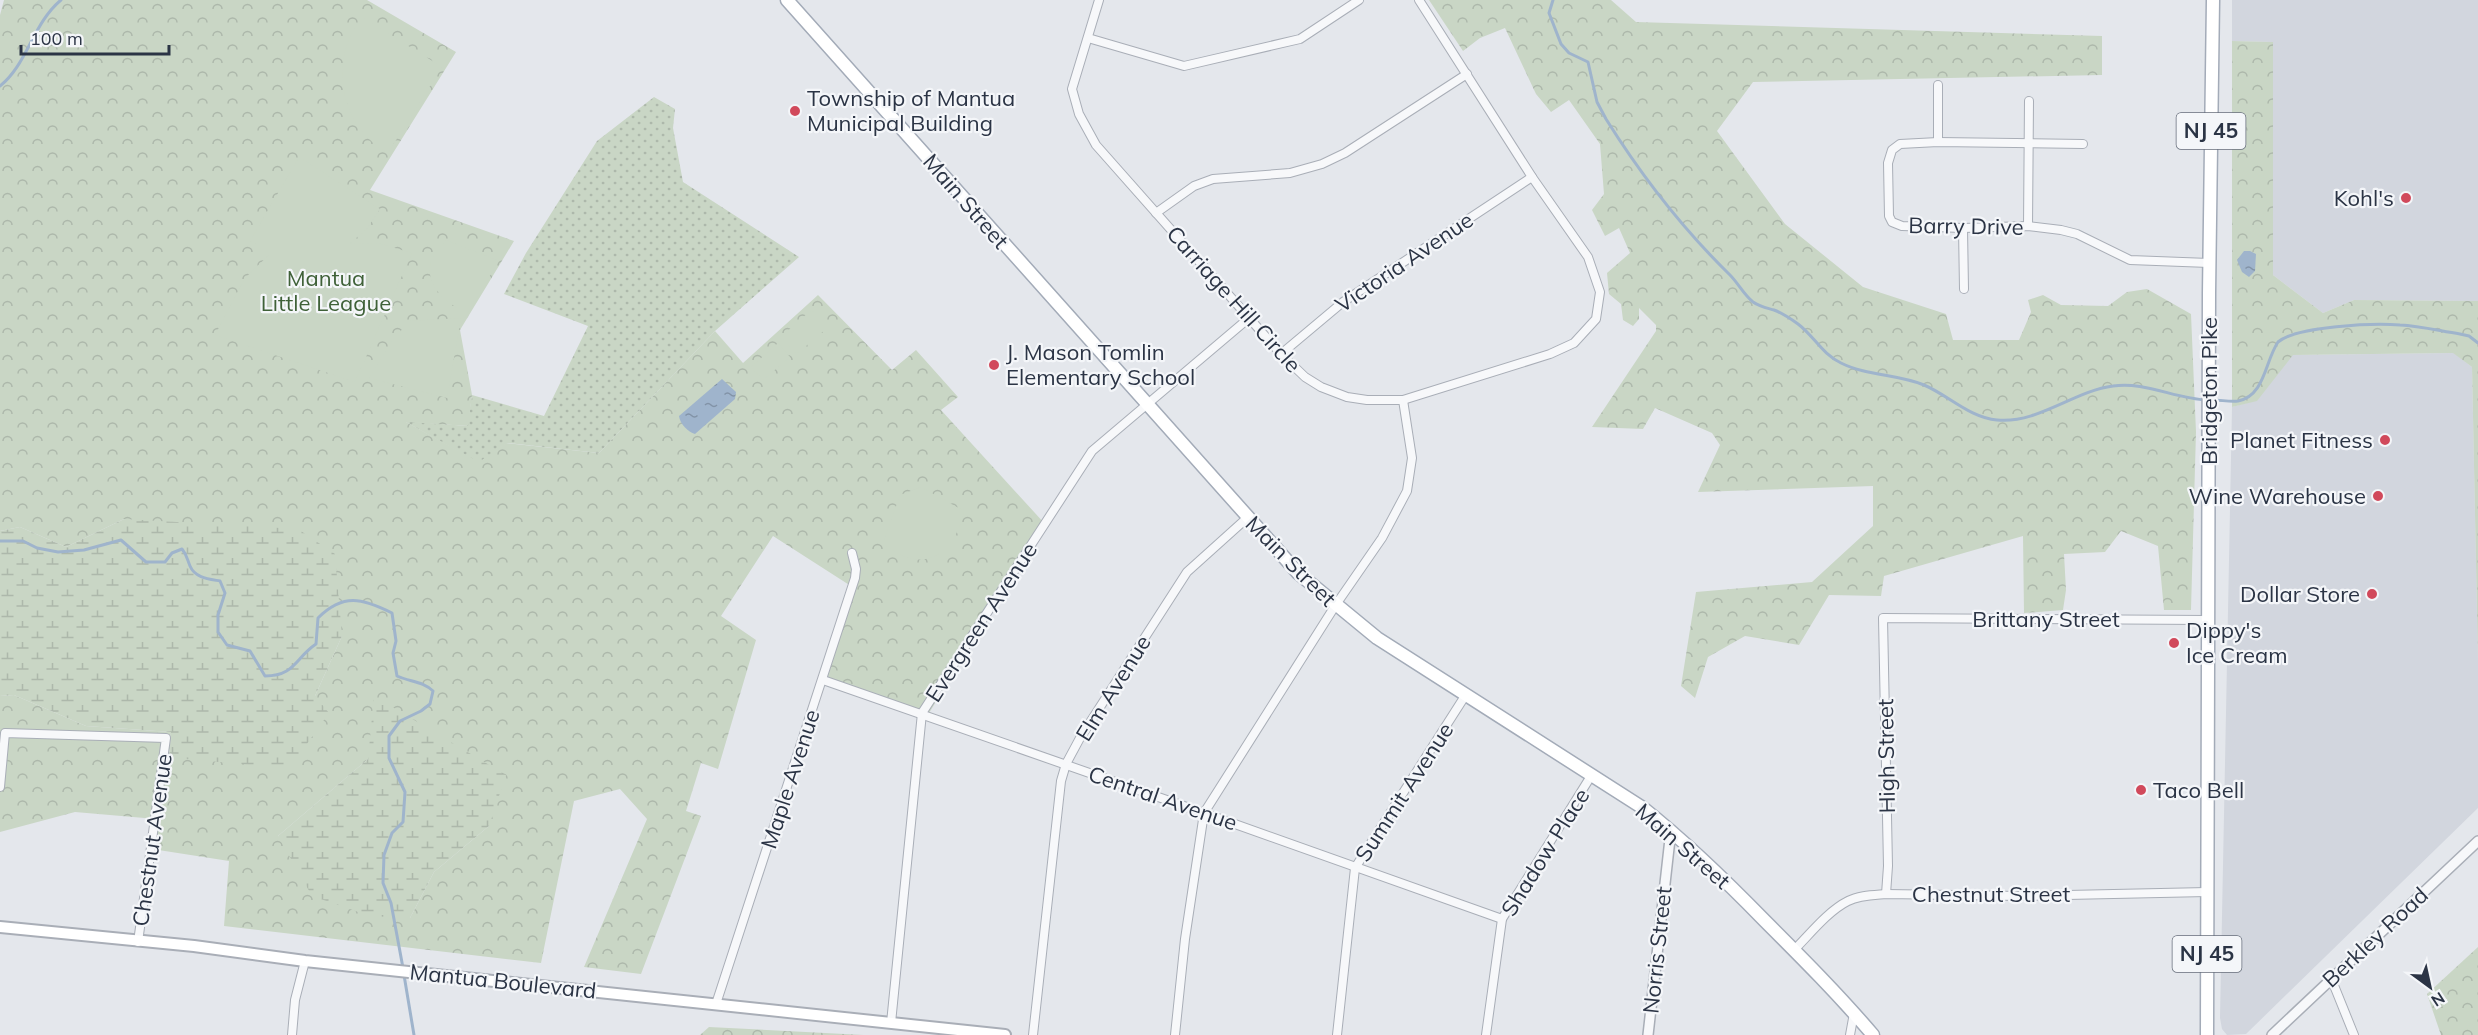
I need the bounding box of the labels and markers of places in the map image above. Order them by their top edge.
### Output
place label: Township of Mantua Municipal Building [807,84,1015,137]
marker: Township of Mantua Municipal Building [788,104,802,118]
place label: Kohl's [2334,184,2394,212]
marker: Kohl's [2399,191,2413,205]
place label: J. Mason Tomlin Elementary School [1006,338,1195,391]
marker: J. Mason Tomlin Elementary School [987,358,1001,372]
place label: Planet Fitness [2230,426,2373,454]
marker: Planet Fitness [2378,433,2392,447]
place label: Wine Warehouse [2188,482,2366,510]
marker: Wine Warehouse [2371,489,2385,503]
place label: Dollar Store [2240,580,2360,608]
marker: Dollar Store [2365,587,2379,601]
place label: Dippy's Ice Cream [2186,616,2287,669]
marker: Dippy's Ice Cream [2167,636,2181,650]
place label: Taco Bell [2153,776,2244,804]
marker: Taco Bell [2134,783,2148,797]

